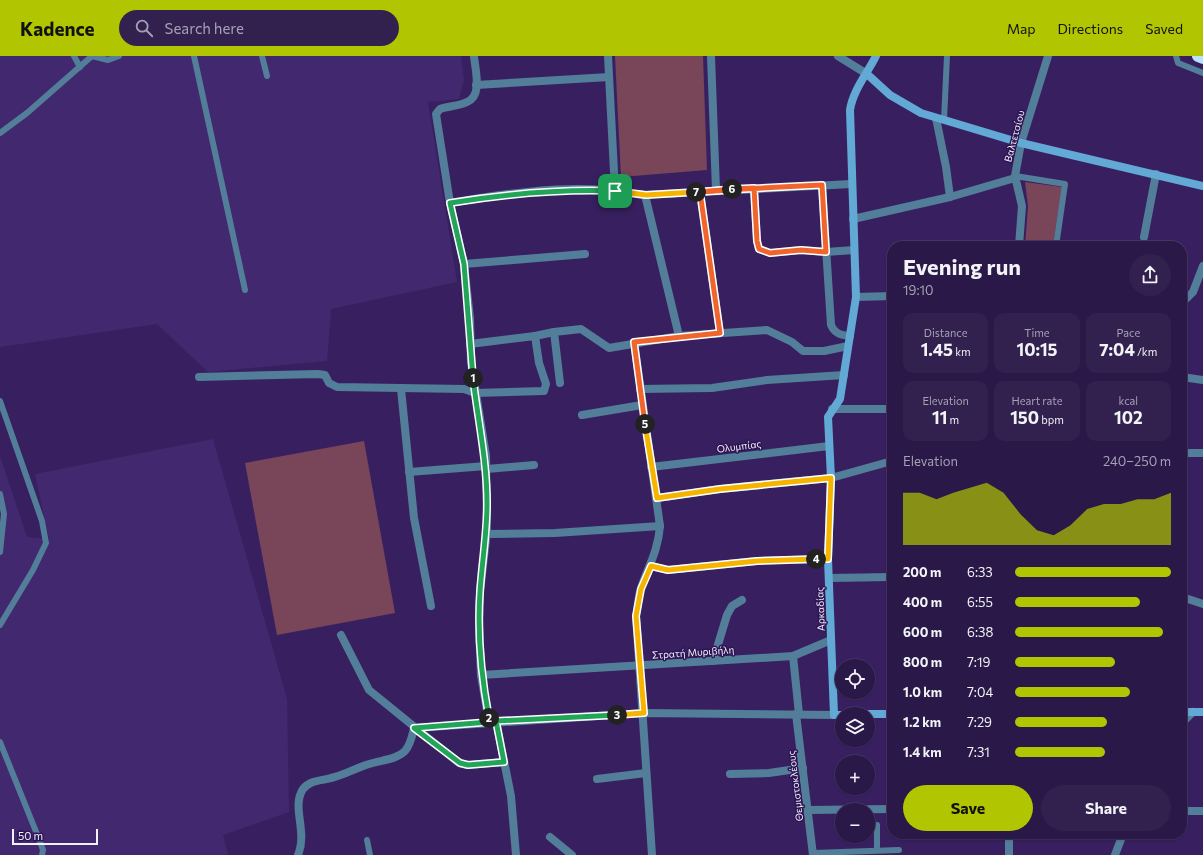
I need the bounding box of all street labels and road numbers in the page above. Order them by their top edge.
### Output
street label: Βαλτετσίου [1001,108,1027,163]
street label: Ολυμπίας [716,437,762,455]
street label: Αρκαδίας [813,587,827,631]
street label: Στρατή Μυριβήλη [652,643,734,661]
street label: Θεμιστοκλέους [785,750,805,822]

